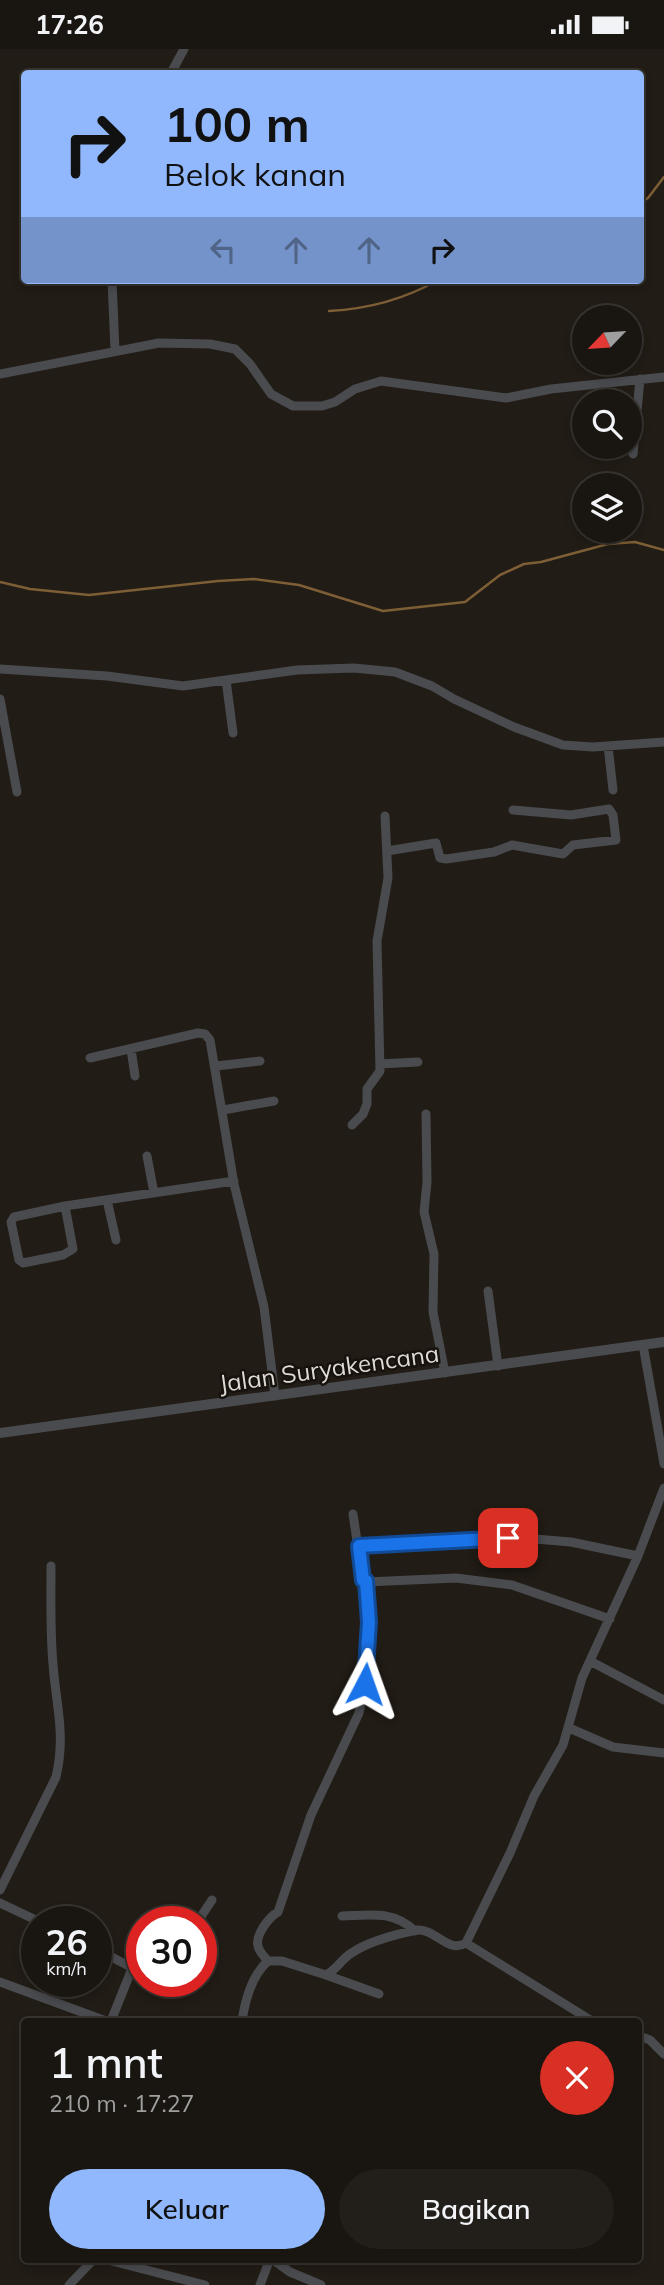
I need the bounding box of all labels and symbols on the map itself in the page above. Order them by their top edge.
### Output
north arrow [572,305,642,375]
street label: Jalan Suryakencana [217,1338,441,1398]
pin [478,1508,538,1568]
position arrow [328,1647,402,1721]
speed limit sign: 30 [126,1906,217,1997]

